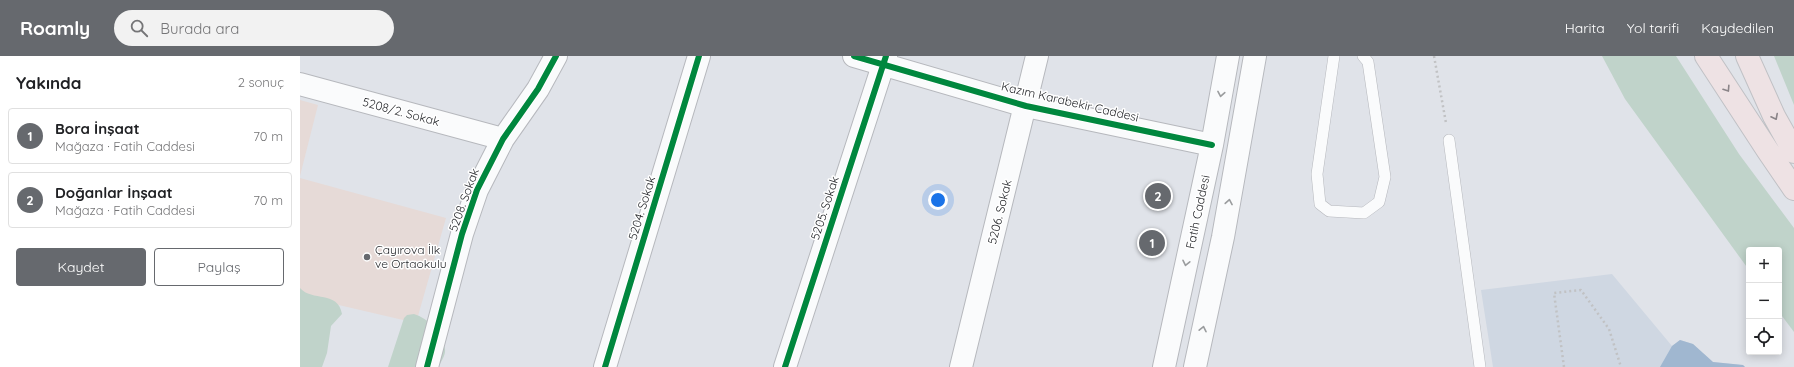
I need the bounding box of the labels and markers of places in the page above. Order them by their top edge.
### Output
pin: 2 [1145,181,1171,211]
pin: 1 [1139,228,1165,258]
place label: Çayırova İlk ve Ortaokulu [375,242,446,271]
marker: Çayırova İlk ve Ortaokulu [362,252,372,262]

